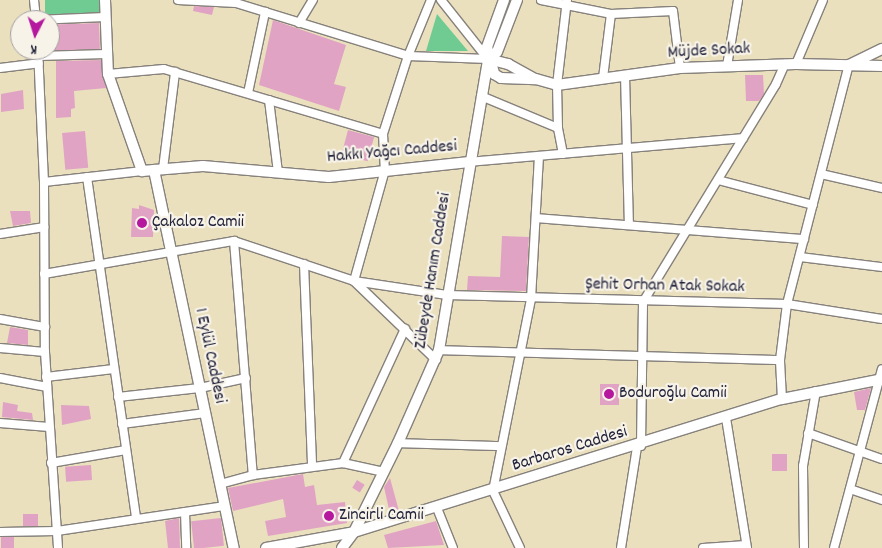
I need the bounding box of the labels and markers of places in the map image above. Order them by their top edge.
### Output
place label: Çakaloz Camii [152,212,244,234]
marker: Çakaloz Camii [136,217,148,229]
place label: Boduroğlu Camii [619,383,727,405]
marker: Boduroğlu Camii [603,388,615,400]
place label: Zincirli Camii [339,505,424,527]
marker: Zincirli Camii [323,510,335,522]

